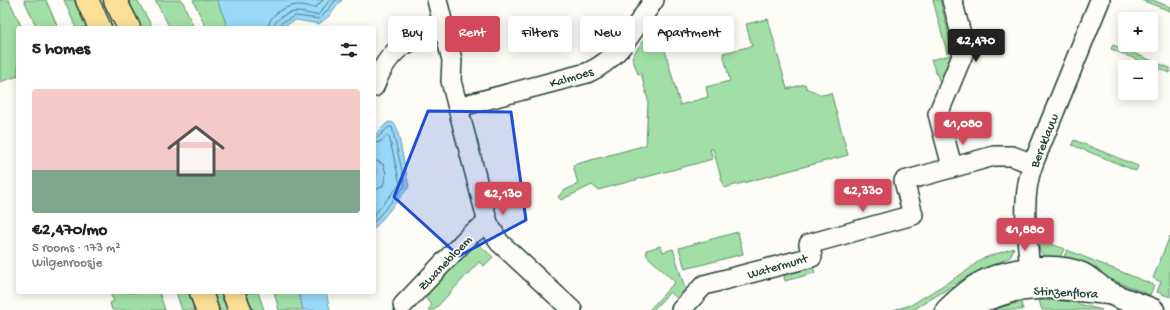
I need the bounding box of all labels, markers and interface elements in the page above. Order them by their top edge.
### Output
map controls [1118,12,1158,100]
button: + [1118,12,1158,52]
chip: Buy [388,16,437,52]
chip: Rent [445,16,500,52]
chip: Filters [508,16,572,52]
chip: New [580,16,635,52]
chip: Apartment [643,16,734,52]
pin: €2,470 [943,29,1009,63]
text: €2,470 [957,34,995,49]
icon: filters [338,39,360,61]
text: 5 homes [32,40,90,60]
button: − [1118,60,1158,100]
street label: Kalmoes [548,64,596,92]
pin: €1,080 [930,112,996,146]
street label: Bereklauw [1027,112,1063,171]
icon: home [160,115,232,187]
text: €1,080 [944,117,982,132]
pin: €2,330 [830,179,896,213]
pin: €2,130 [470,182,536,216]
text: €2,330 [843,184,883,199]
text: €2,130 [484,187,522,202]
pin: €1,880 [992,218,1058,252]
text: €2,470/mo [32,221,107,241]
text: €1,880 [1006,223,1044,238]
street label: Zwanebloem [416,233,476,294]
text: 5 rooms · 173 m² [32,241,120,256]
street label: Watermunt [746,251,811,283]
text: Wilgenroosje [32,256,102,271]
street label: Stinzenflora [1033,284,1099,303]

